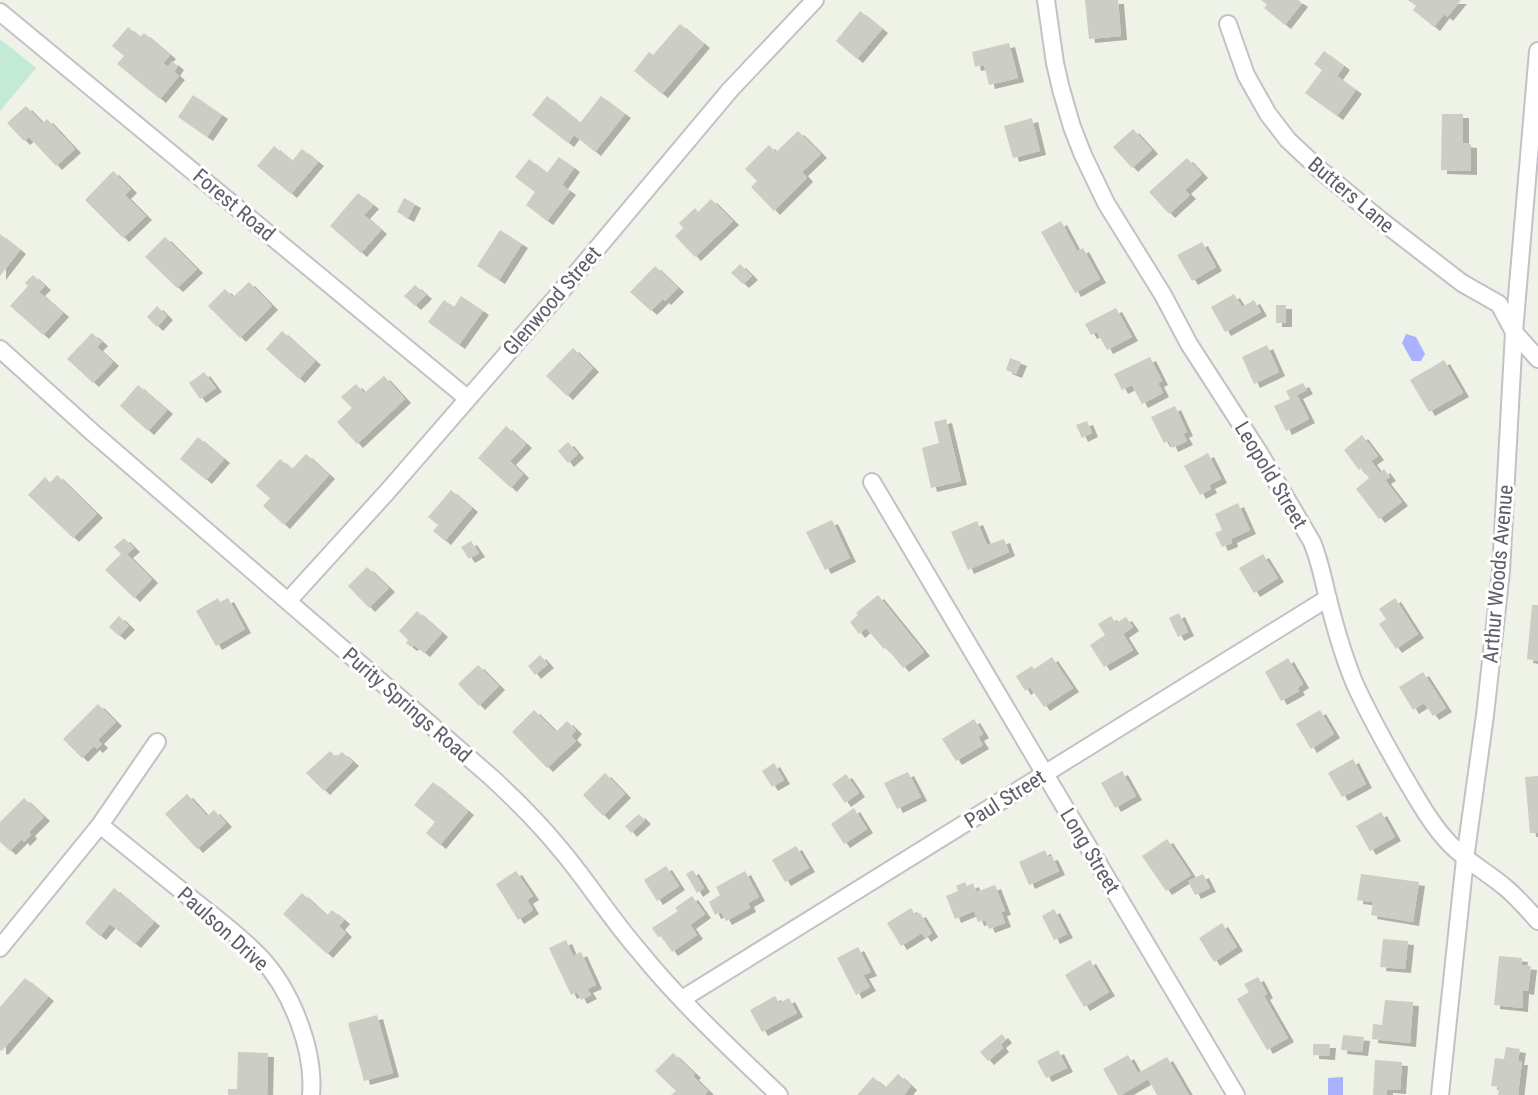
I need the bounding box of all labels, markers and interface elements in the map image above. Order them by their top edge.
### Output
street label: Butters Lane [1303,152,1399,238]
street label: Forest Road [188,164,280,246]
street label: Glenwood Street [498,242,606,360]
street label: Leopold Street [1230,417,1312,533]
street label: Arthur Woods Avenue [1478,484,1518,664]
street label: Purity Springs Road [338,643,476,767]
street label: Paul Street [960,765,1050,833]
street label: Long Street [1055,804,1125,898]
street label: Paulson Drive [173,882,273,976]

